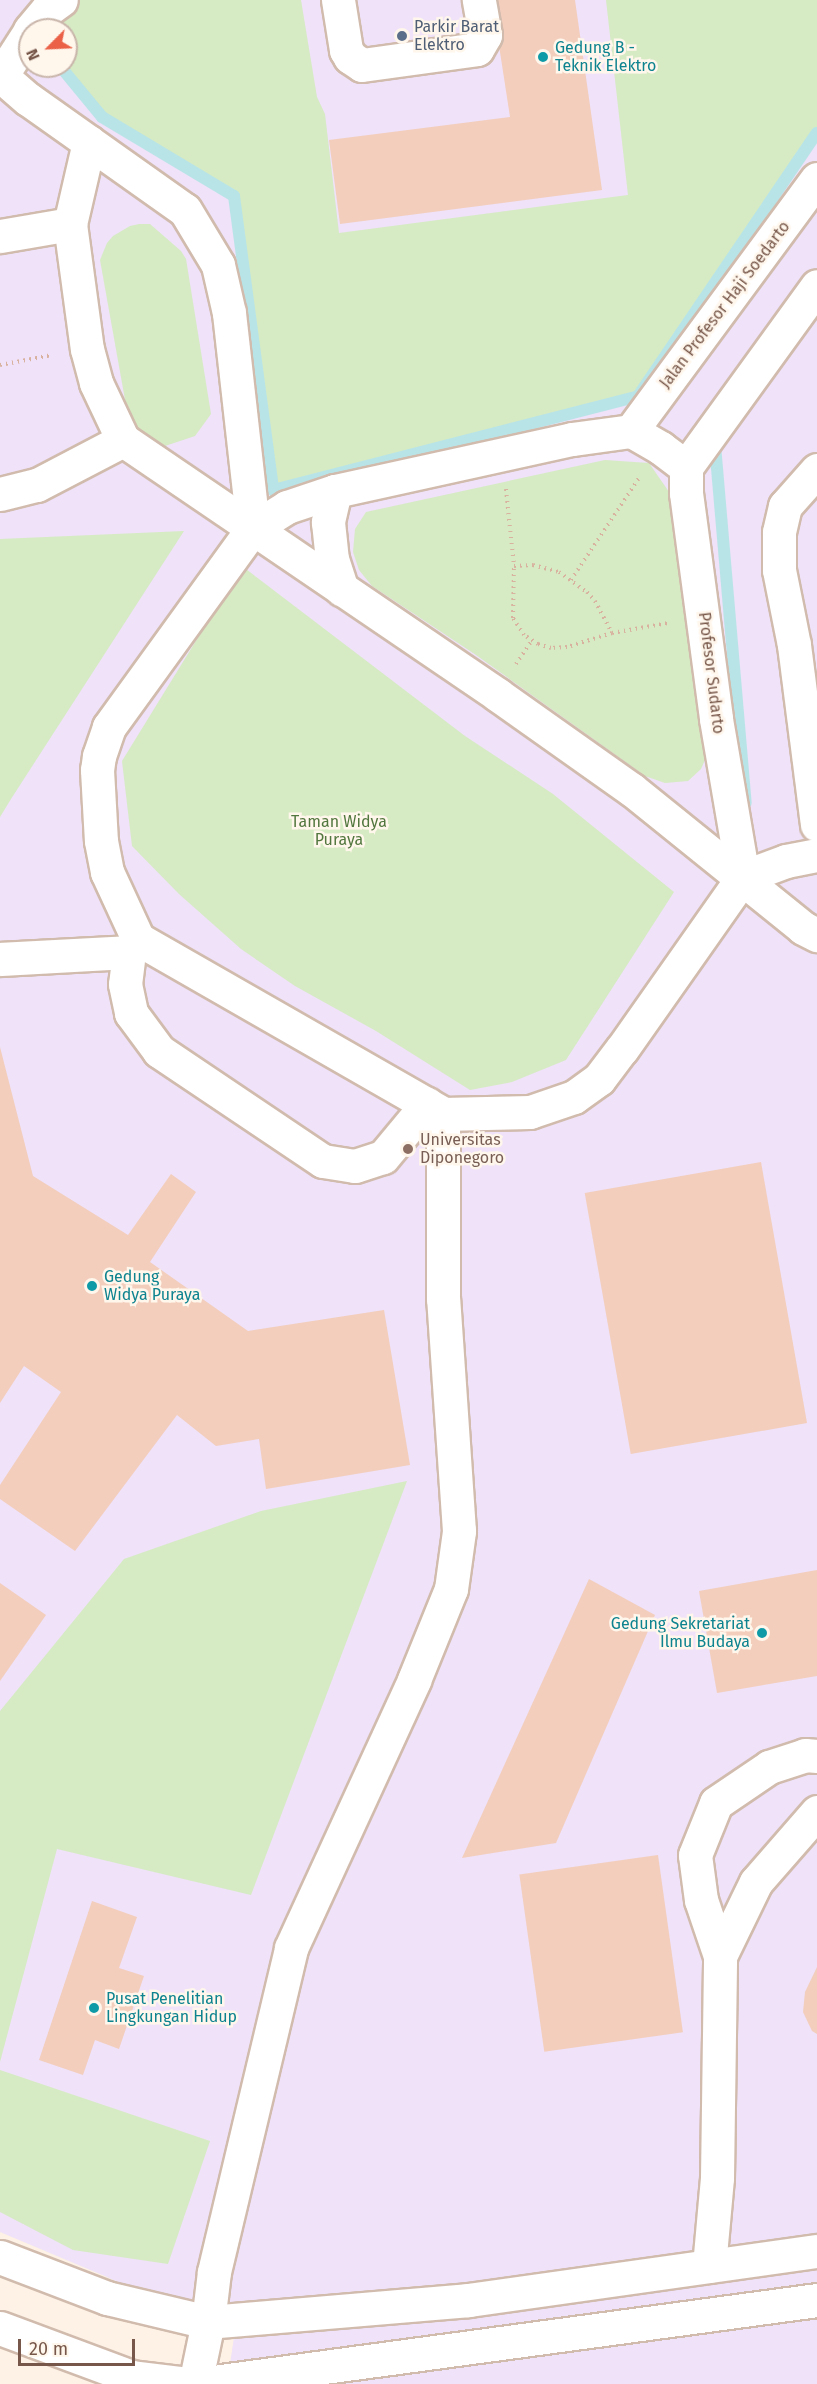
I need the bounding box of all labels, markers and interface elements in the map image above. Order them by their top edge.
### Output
place label: Parkir Barat Elektro [414,17,499,55]
north arrow [18,18,78,78]
marker: Parkir Barat Elektro [395,29,409,43]
place label: Gedung B - Teknik Elektro [555,38,656,76]
text: N [22,46,44,63]
marker: Gedung B - Teknik Elektro [536,50,550,64]
street label: Jalan Profesor Haji Soedarto [656,218,794,392]
street label: Profesor Sudarto [694,611,728,735]
park label: Taman Widya Puraya [291,812,387,850]
place label: Universitas Diponegoro [420,1130,504,1168]
marker: Universitas Diponegoro [401,1142,415,1156]
place label: Gedung Widya Puraya [104,1267,200,1305]
marker: Gedung Widya Puraya [85,1279,99,1293]
place label: Gedung Sekretariat Ilmu Budaya [611,1614,750,1652]
marker: Gedung Sekretariat Ilmu Budaya [755,1626,769,1640]
place label: Pusat Penelitian Lingkungan Hidup [106,1989,237,2027]
marker: Pusat Penelitian Lingkungan Hidup [87,2001,101,2015]
scale bar [21,2327,138,2365]
text: 20 m [29,2338,68,2360]

